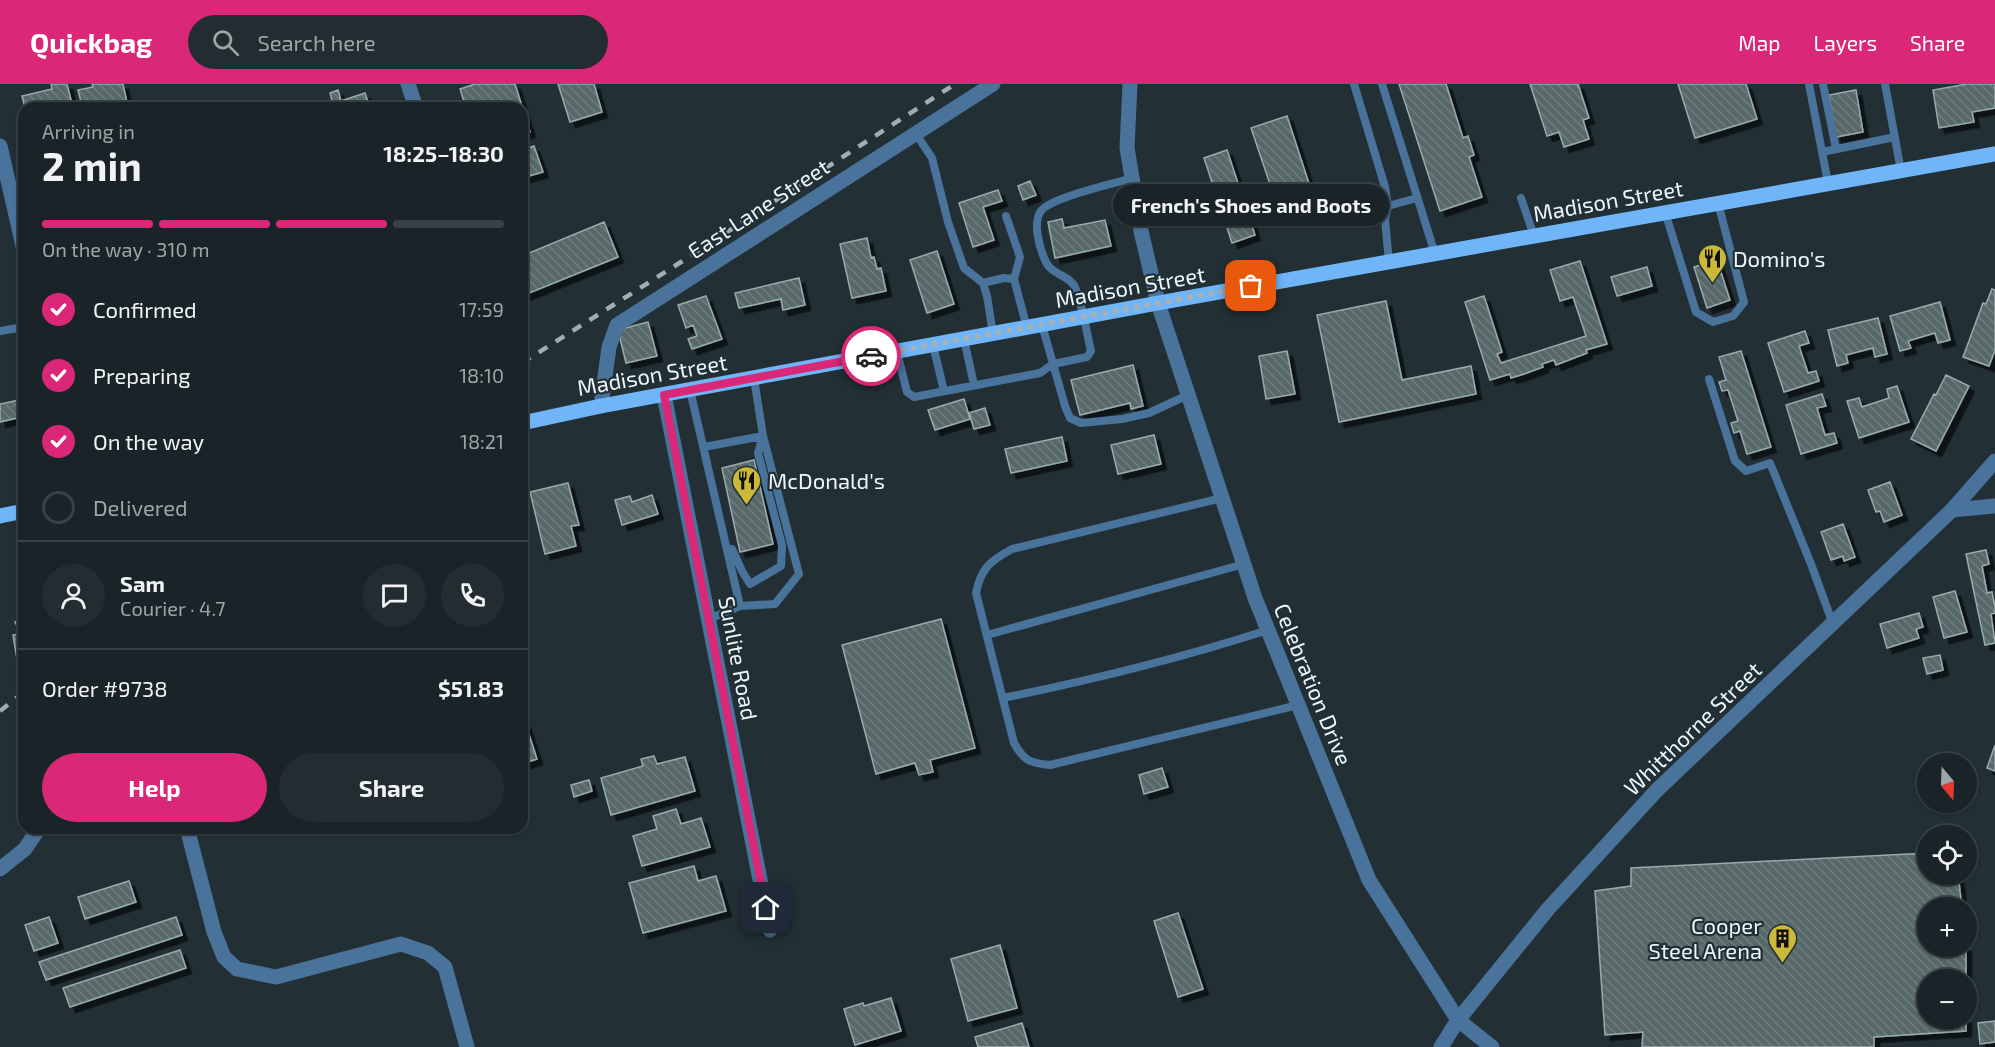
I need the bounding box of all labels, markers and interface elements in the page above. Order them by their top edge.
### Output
search box [188,15,608,69]
text: Quickbag [30,25,152,59]
icon: search [209,26,242,59]
text: Search here [257,29,376,55]
text: Map [1738,30,1780,55]
text: Layers [1813,30,1877,55]
text: Share [1910,30,1965,55]
text: Arriving in [42,119,135,143]
text: 18:25–18:30 [383,140,504,166]
text: 2 min [42,142,142,189]
street label: East Lane Street [683,153,833,263]
street label: Madison Street [1531,174,1685,226]
callout: French's Shoes and Boots [1113,184,1389,226]
text: French's Shoes and Boots [1131,193,1371,217]
text: On the way · 310 m [42,237,209,261]
restaurant icon: Domino's [1696,242,1728,284]
place label: Domino's [1733,245,1826,271]
street label: Madison Street [1053,260,1207,312]
pin [1225,260,1276,311]
icon: bag [1234,269,1267,302]
icon: check [42,293,75,326]
text: Confirmed [93,296,197,322]
text: 17:59 [459,297,504,321]
courier [841,326,901,386]
icon: car [855,340,888,373]
street label: Madison Street [575,348,729,400]
icon: check [42,359,75,392]
text: Preparing [93,362,191,388]
text: 18:10 [459,363,504,387]
icon: check [42,425,75,458]
text: On the way [93,428,204,454]
text: 18:21 [460,429,504,453]
restaurant icon: McDonald's [731,464,763,506]
place label: McDonald's [768,467,885,493]
text: Delivered [93,494,188,520]
button: person [42,564,105,627]
button: chat [363,564,426,627]
button: phone [441,564,504,627]
text: Sam [120,570,165,596]
street label: Sunlite Road [714,594,764,722]
text: Courier · 4.7 [120,596,226,620]
street label: Celebration Drive [1270,599,1358,769]
street label: Whitthorne Street [1618,656,1766,800]
text: Order #9738 [42,675,168,701]
text: $51.83 [438,675,504,701]
button: Help [42,753,267,822]
button: Share [279,753,504,822]
north arrow [1917,753,1977,813]
map controls [1917,753,1977,1029]
button: locate [1917,825,1977,885]
pin [740,882,791,933]
icon: home [749,891,782,924]
button: + [1917,897,1977,957]
place label: Cooper Steel Arena [1649,912,1762,963]
building icon: Cooper Steel Arena [1767,922,1799,964]
button: − [1917,969,1977,1029]

